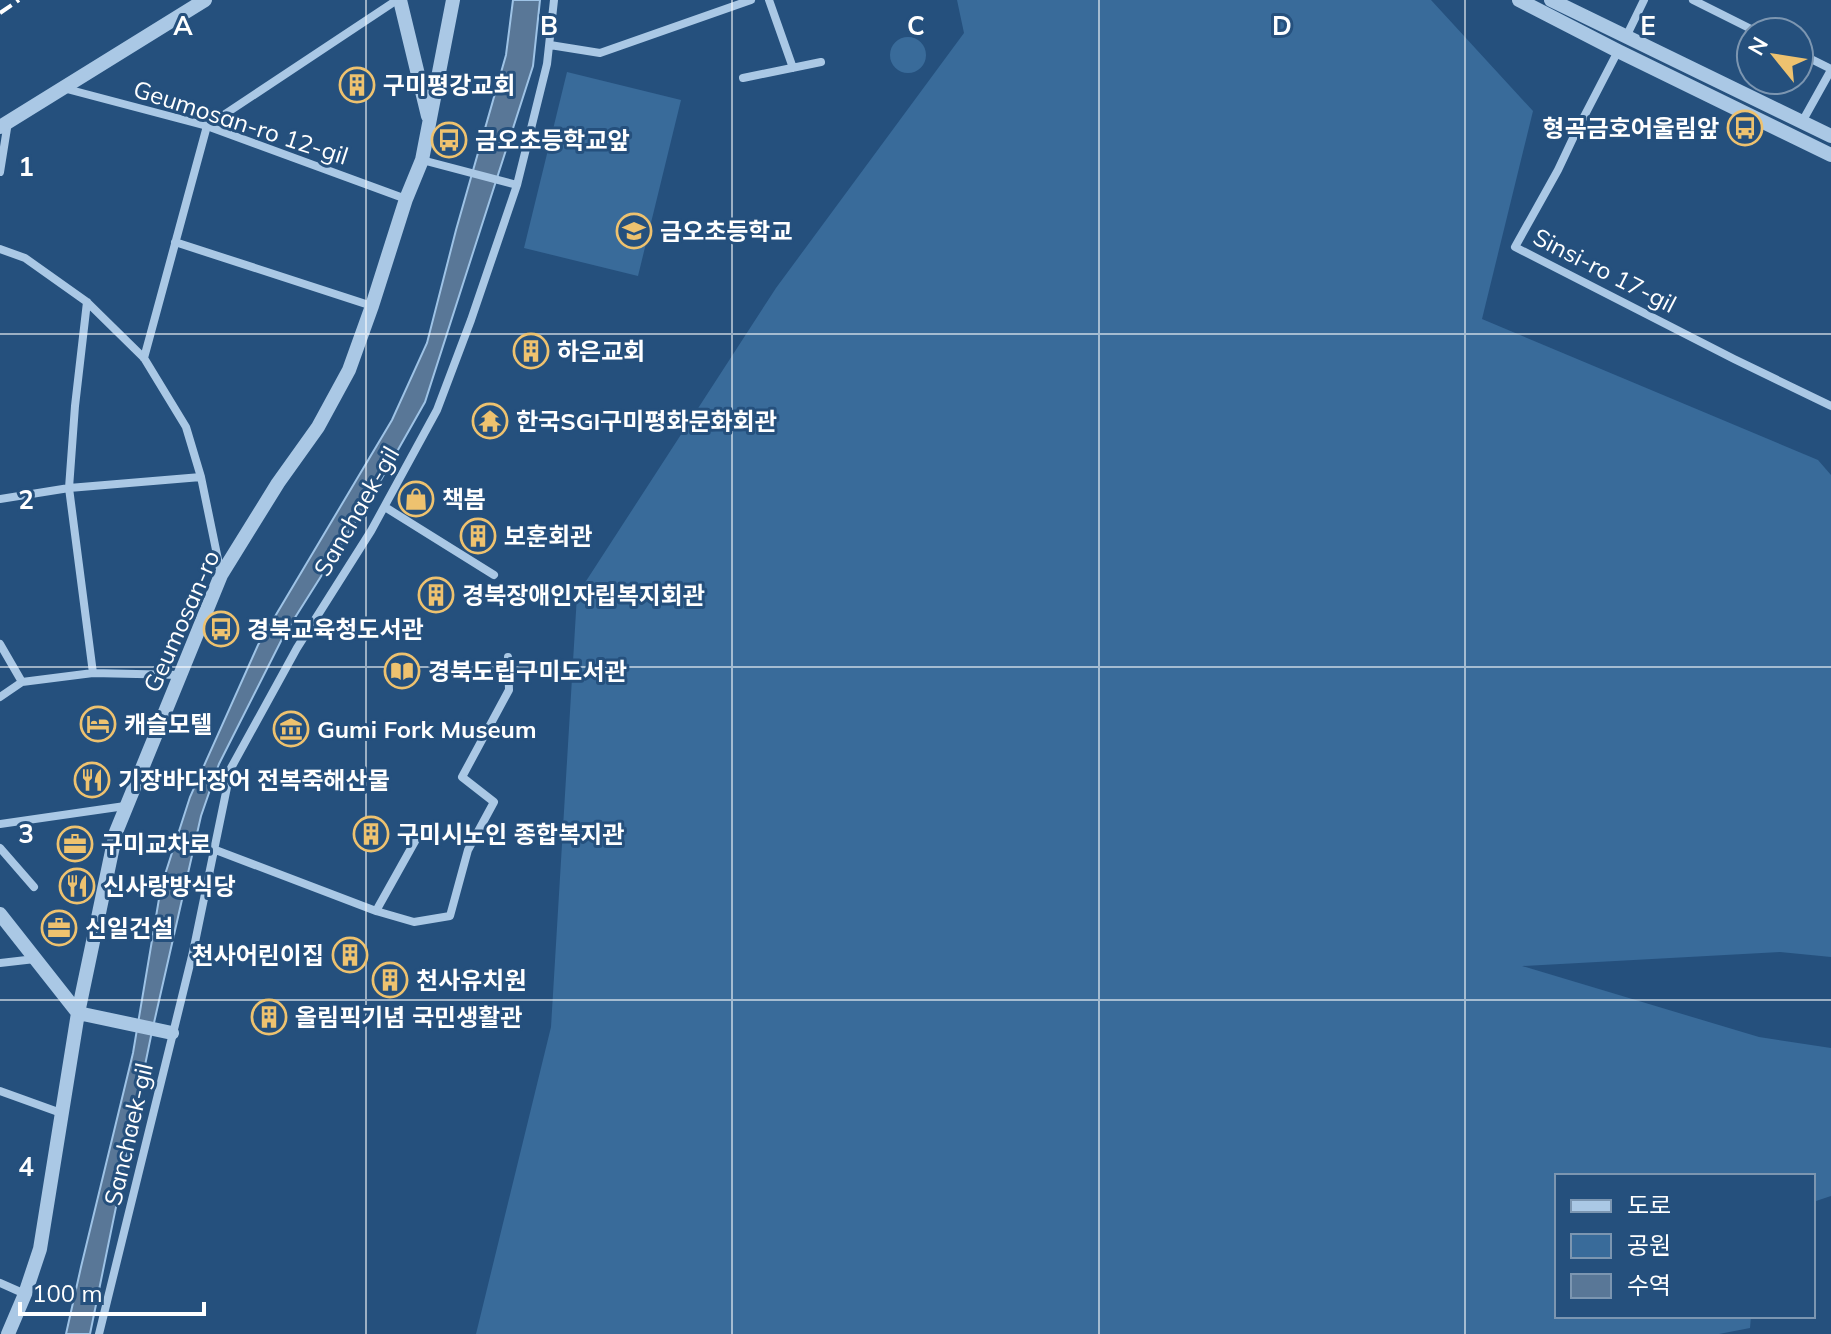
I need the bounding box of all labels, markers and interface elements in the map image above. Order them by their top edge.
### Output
text: A [173,9,193,42]
text: B [540,9,558,42]
text: C [907,9,925,42]
text: D [1272,9,1292,42]
text: E [1640,9,1656,42]
north arrow [1735,16,1815,96]
text: N [1741,32,1774,60]
building icon: 구미평강교회 [338,66,376,104]
place label: 구미평강교회 [383,70,515,100]
street label: Geumosan-ro 12-gil [130,73,352,171]
bus stop icon: 형곡금호어울림앞 [1726,109,1764,147]
place label: 형곡금호어울림앞 [1542,113,1719,143]
bus stop icon: 금오초등학교앞 [430,121,468,159]
place label: 금오초등학교앞 [475,125,630,155]
text: 1 [18,150,34,183]
school or university icon: 금오초등학교 [615,212,653,250]
place label: 금오초등학교 [660,216,792,246]
street label: Sinsi-ro 17-gil [1528,221,1682,319]
building icon: 하은교회 [512,332,550,370]
place label: 하은교회 [557,336,645,366]
temple icon: 한국SGI구미평화문화회관 [471,402,509,440]
place label: 한국SGI구미평화문화회관 [516,406,777,436]
street label: Sanchaek-gil [307,441,405,581]
shop icon: 책봄 [397,480,435,518]
text: 2 [18,483,34,516]
place label: 책봄 [442,484,486,514]
building icon: 보훈회관 [459,517,497,555]
place label: 보훈회관 [504,521,592,551]
street label: Geumosan-ro [136,545,226,697]
building icon: 경북장애인자립복지회관 [417,576,455,614]
place label: 경북장애인자립복지회관 [462,580,705,610]
bus stop icon: 경북교육청도서관 [202,610,240,648]
place label: 경북교육청도서관 [247,614,424,644]
library icon: 경북도립구미도서관 [383,652,421,690]
place label: 경북도립구미도서관 [428,656,627,686]
hotel icon: 캐슬모텔 [79,705,117,743]
place label: 캐슬모텔 [124,709,212,739]
museum icon: Gumi Fork Museum [272,710,310,748]
place label: Gumi Fork Museum [317,714,536,744]
restaurant icon: 기장바다장어 전복죽해산물 [73,761,111,799]
place label: 기장바다장어 전복죽해산물 [118,765,390,795]
building icon: 구미시노인 종합복지관 [352,815,390,853]
text: 3 [18,817,34,850]
place label: 구미시노인 종합복지관 [397,819,624,849]
office icon: 구미교차로 [56,825,94,863]
place label: 구미교차로 [101,829,211,859]
restaurant icon: 신사랑방식당 [58,867,96,905]
place label: 신사랑방식당 [103,871,235,901]
office icon: 신일건설 [40,909,78,947]
place label: 신일건설 [85,913,173,943]
building icon: 천사어린이집 [331,936,369,974]
place label: 천사어린이집 [192,940,324,970]
building icon: 천사유치원 [371,961,409,999]
place label: 천사유치원 [416,965,526,995]
building icon: 올림픽기념 국민생활관 [250,998,288,1036]
place label: 올림픽기념 국민생활관 [295,1002,522,1032]
street label: Sanchaek-gil [97,1060,159,1208]
text: 4 [18,1150,34,1183]
legend [1555,1174,1815,1318]
text: 도로 [1627,1190,1671,1220]
text: 공원 [1627,1230,1671,1260]
scale bar [20,1266,204,1316]
text: 수역 [1627,1270,1671,1300]
text: 100 m [32,1278,103,1308]

